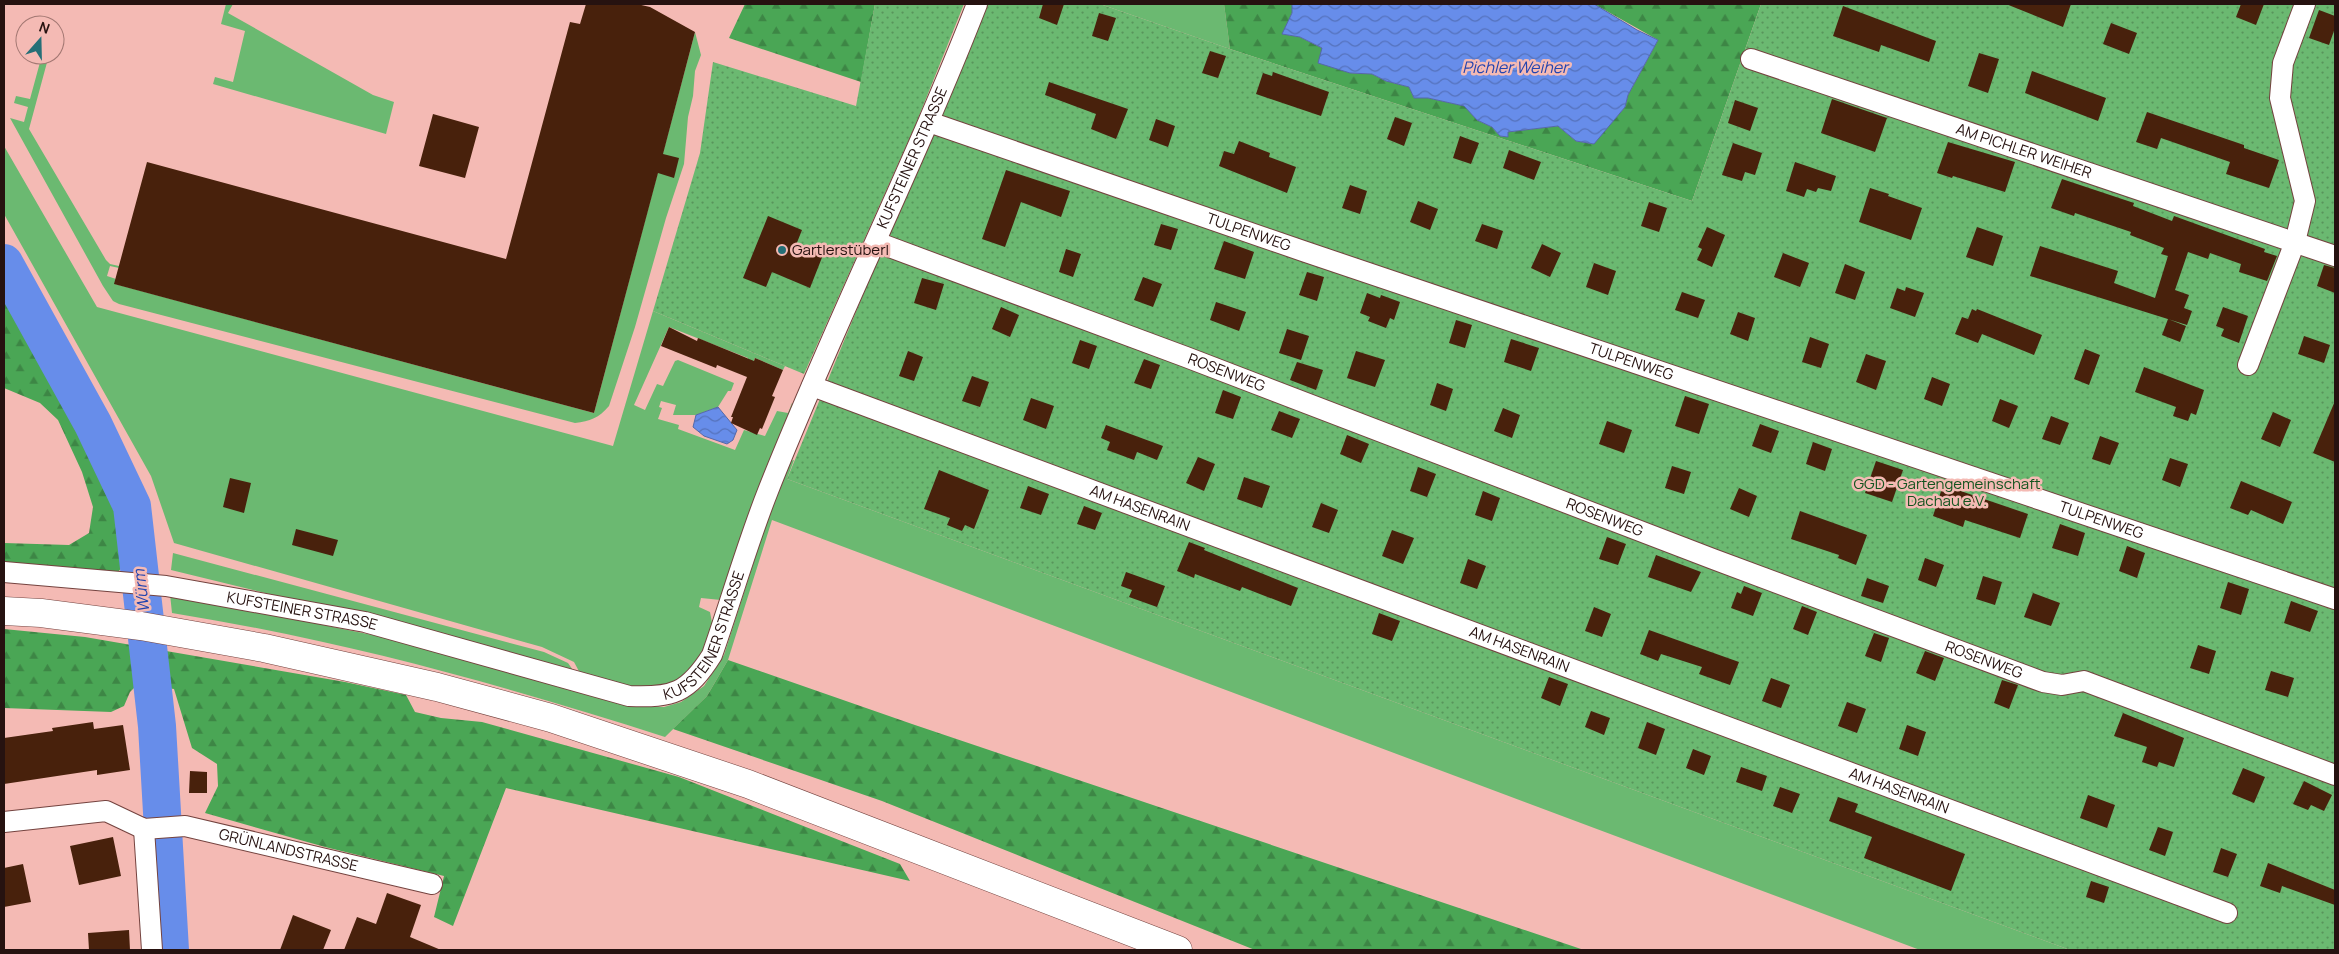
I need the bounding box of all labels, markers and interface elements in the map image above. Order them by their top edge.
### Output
north arrow [15,15,65,65]
text: N [37,17,53,38]
water label: Pichler Weiher [1462,56,1570,78]
street label: KUFSTEINER STRASSE [872,84,952,232]
street label: AM PICHLER WEIHER [1953,118,2095,183]
street label: TULPENWEG [1204,207,1294,256]
place label: Gartlerstüberl [792,239,889,260]
marker: Gartlerstüberl [776,244,788,256]
street label: TULPENWEG [1586,337,1677,385]
street label: ROSENWEG [1185,348,1269,397]
park label: GGD - Gartengemeinschaft Dachau e.V. [1853,473,2041,511]
street label: AM HASENRAIN [1087,479,1193,536]
street label: ROSENWEG [1563,493,1647,541]
street label: TULPENWEG [2056,496,2147,544]
water label: Würm [127,567,155,614]
street label: KUFSTEINER STRASSE [661,568,749,705]
street label: KUFSTEINER STRASSE [225,586,380,635]
street label: AM HASENRAIN [1467,621,1573,677]
street label: ROSENWEG [1942,635,2026,684]
street label: AM HASENRAIN [1846,762,1952,819]
street label: GRÜNLANDSTRASSE [217,823,360,876]

